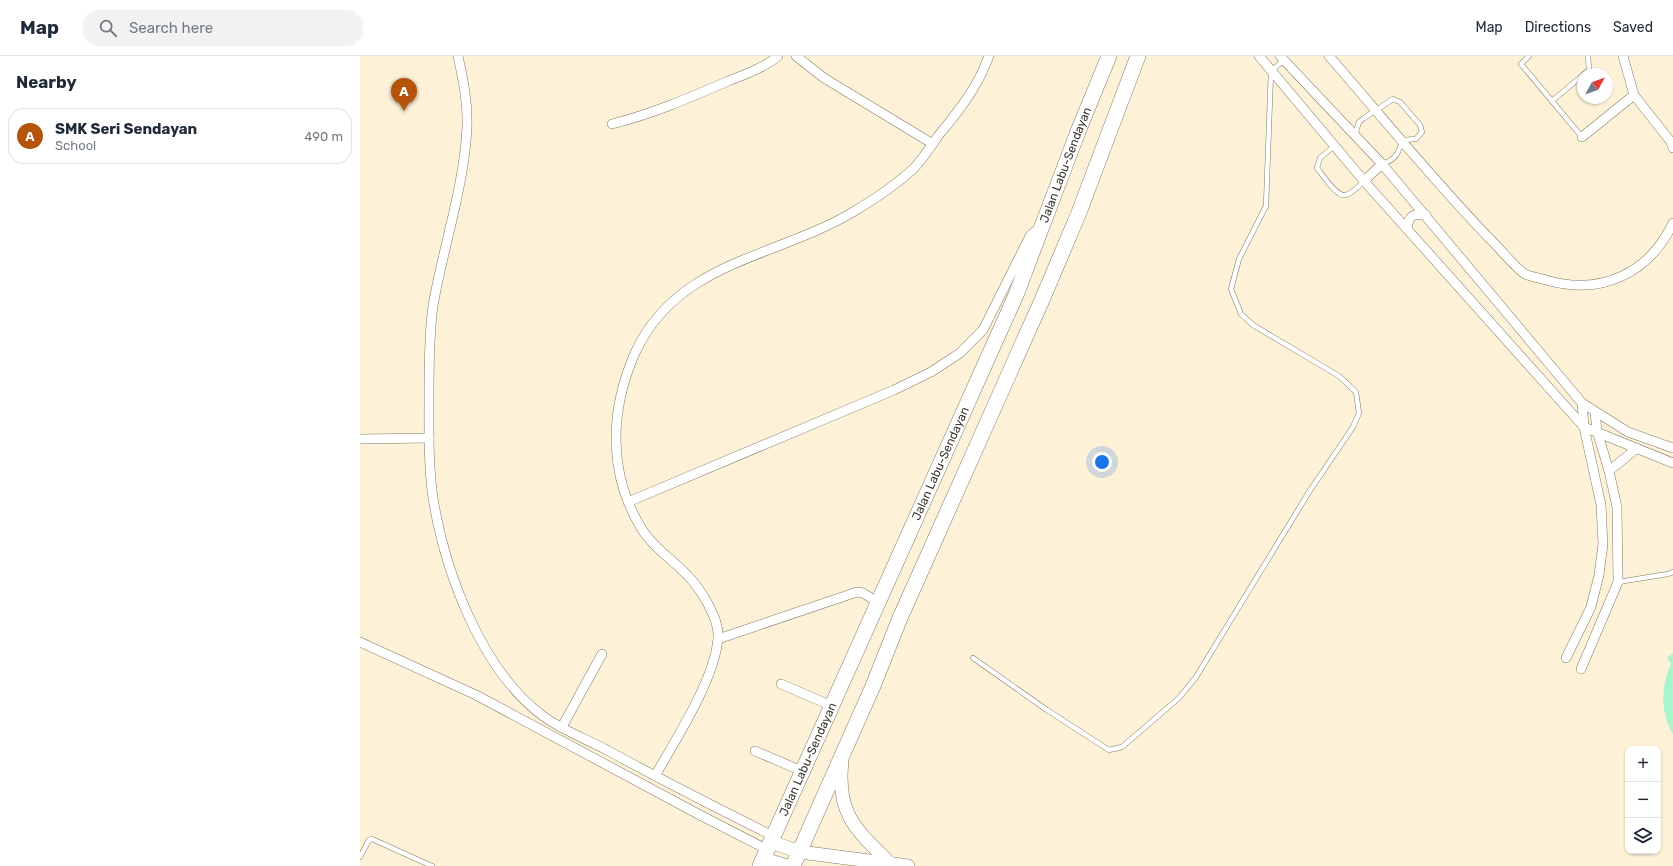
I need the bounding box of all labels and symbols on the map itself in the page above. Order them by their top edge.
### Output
north arrow [1577,68,1613,104]
pin: A [391,78,417,111]
street label: Jalan Labu-Sendayan [1037,105,1094,225]
street label: Jalan Labu-Sendayan [909,405,972,522]
your location [1092,452,1112,472]
street label: Jalan Labu-Sendayan [776,700,839,818]

